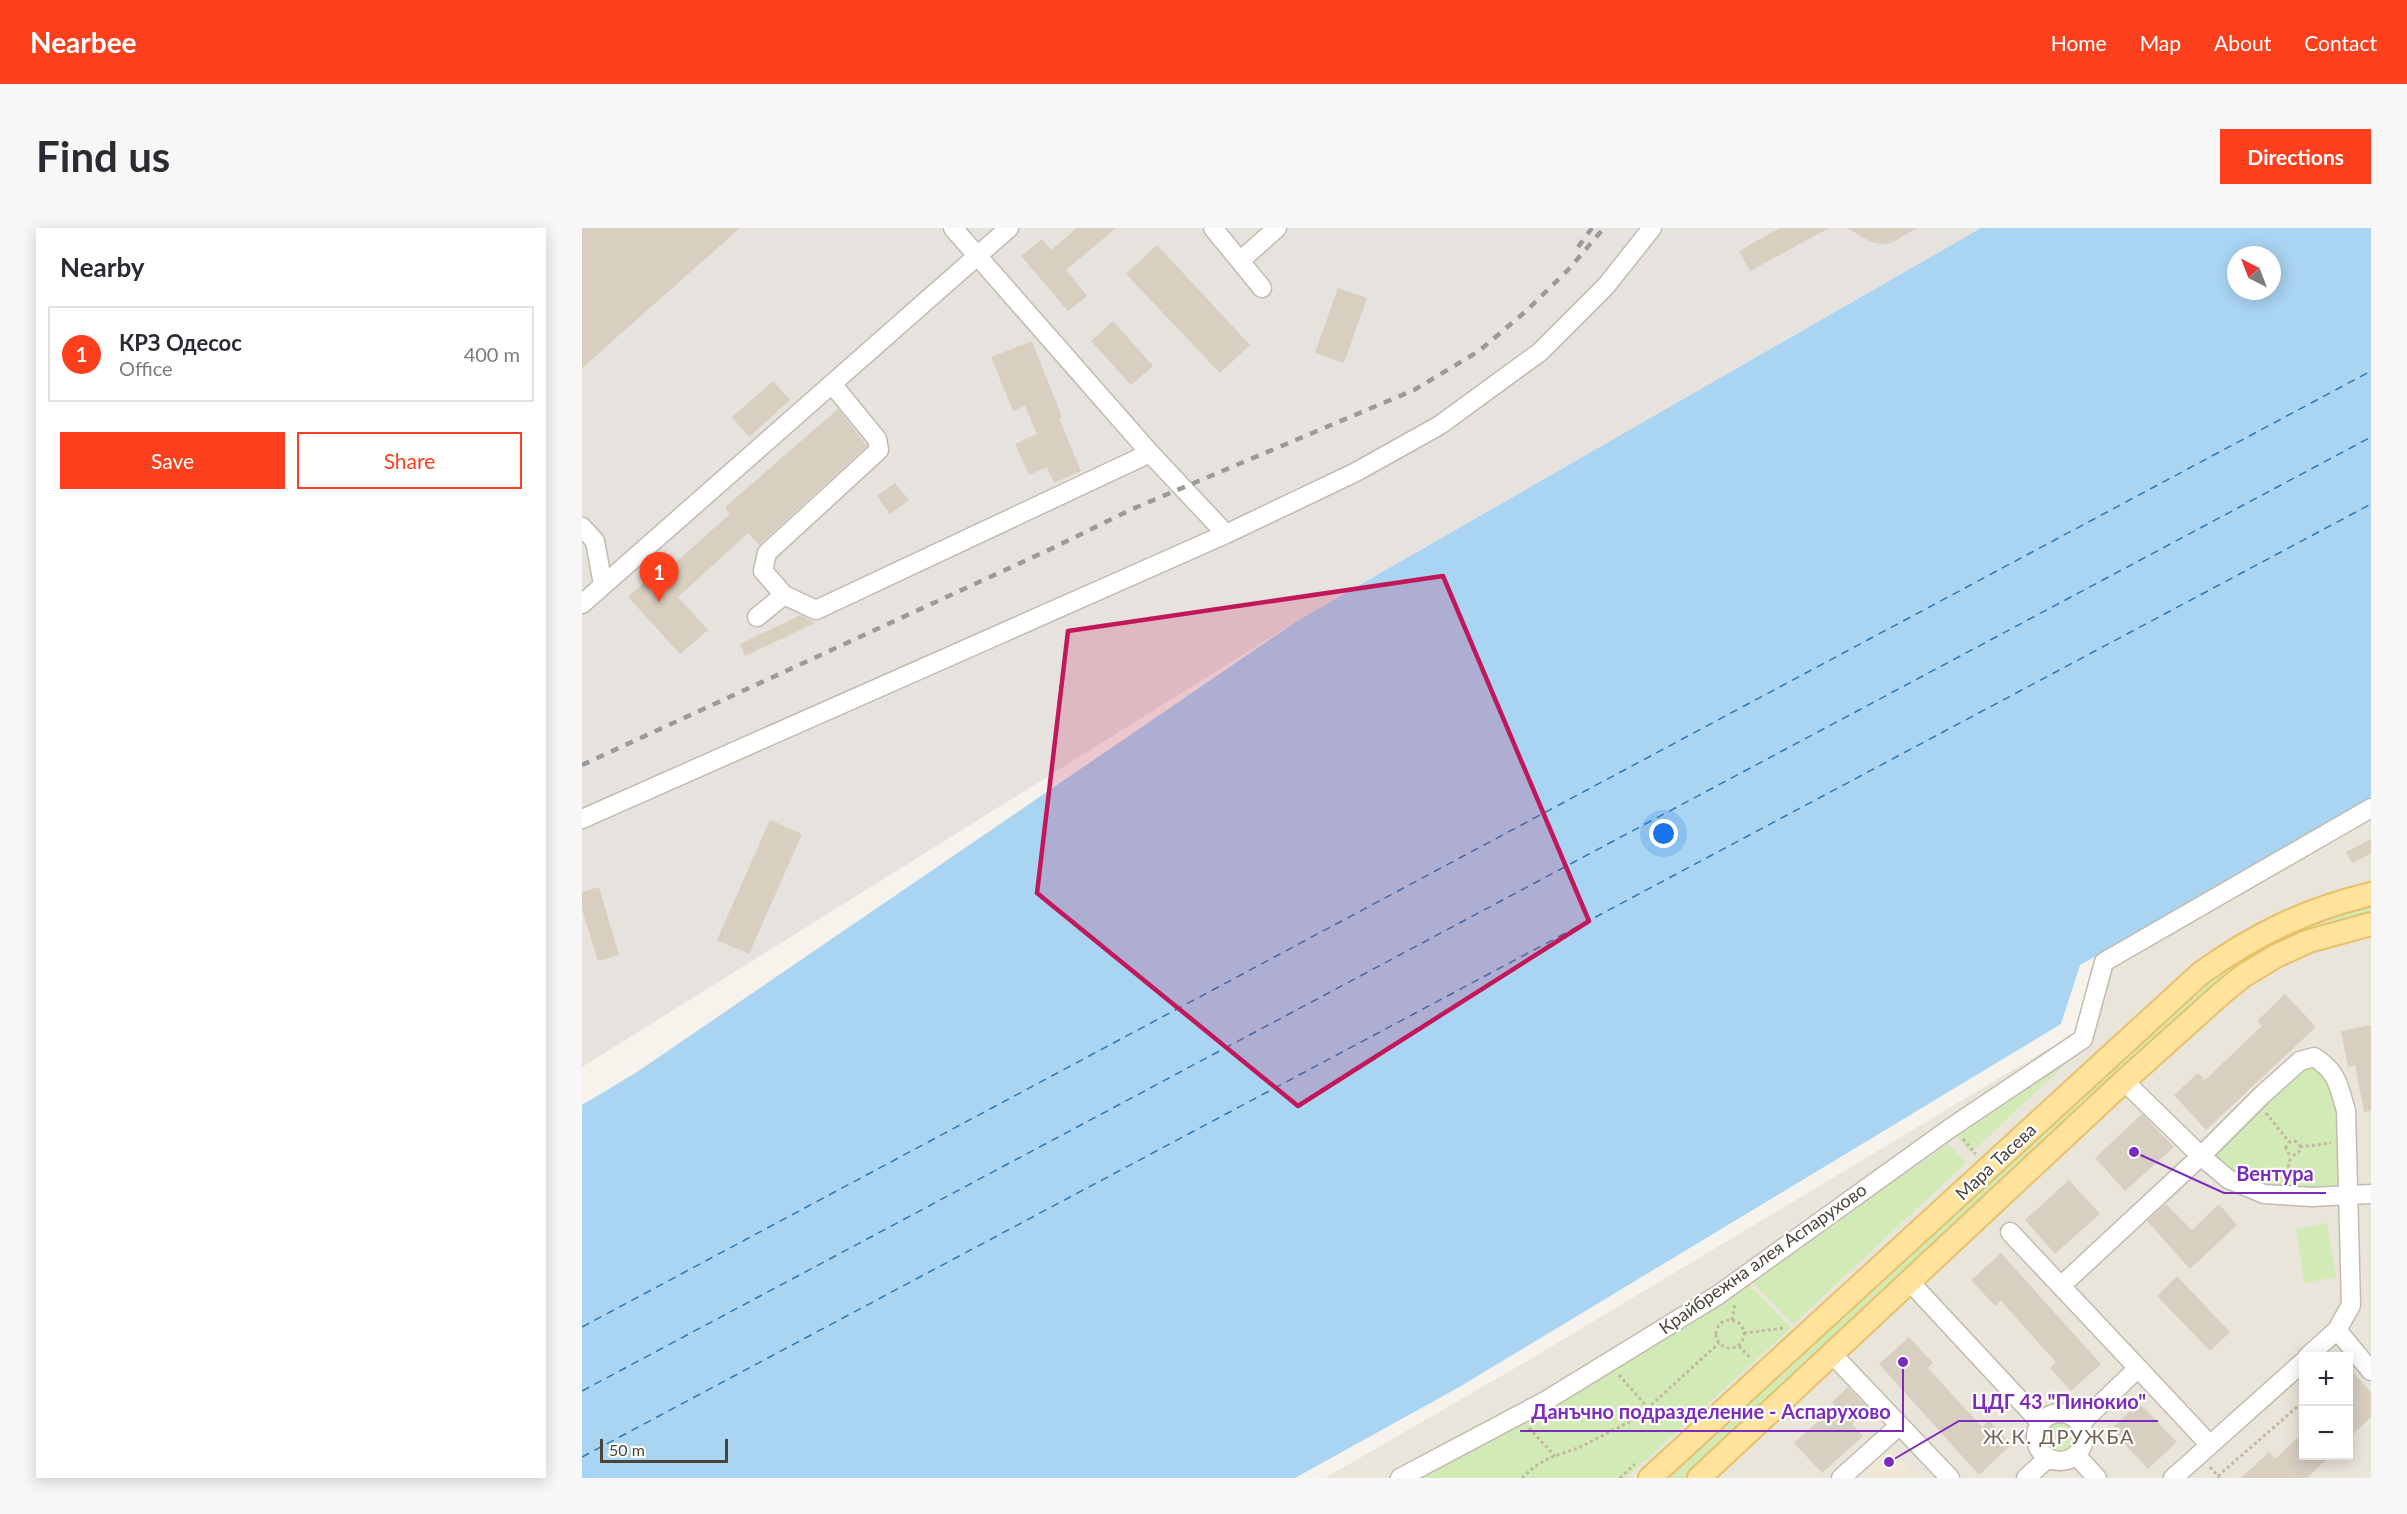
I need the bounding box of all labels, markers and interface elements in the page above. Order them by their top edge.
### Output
text: Nearbee [30,25,137,59]
text: Home [2051,30,2107,55]
text: Map [2140,30,2181,55]
text: About [2214,30,2271,55]
text: Contact [2304,30,2377,55]
button: Directions [2220,129,2371,184]
text: Find us [36,131,170,181]
north arrow [2227,246,2281,300]
text: Nearby [60,251,145,283]
text: КРЗ Одесос [119,329,242,356]
text: 1 [76,342,87,366]
text: 400 m [464,342,520,366]
text: Office [119,356,173,380]
button: Save [60,432,285,489]
button: Share [297,432,522,489]
pin: 1 [640,552,679,602]
your location [1649,819,1678,848]
street label: Мара Тасева [1950,1118,2040,1204]
callout: Вентура [2224,1155,2326,1193]
text: Вентура [2236,1161,2314,1185]
street label: Крайбрежна алея Аспарухово [1654,1178,1870,1338]
map controls [2299,1352,2353,1460]
button: + [2299,1352,2353,1406]
callout: ЦДГ 43 "Пинокио" [1959,1383,2158,1421]
text: ЦДГ 43 "Пинокио" [1972,1389,2146,1413]
callout: Данъчно подразделение - Аспарухово [1520,1393,1903,1431]
text: Данъчно подразделение - Аспарухово [1531,1399,1891,1423]
button: − [2299,1406,2353,1460]
district label: Ж.К. ДРУЖБА [1983,1424,2135,1448]
scale bar [600,1436,728,1464]
text: 50 m [609,1440,645,1459]

